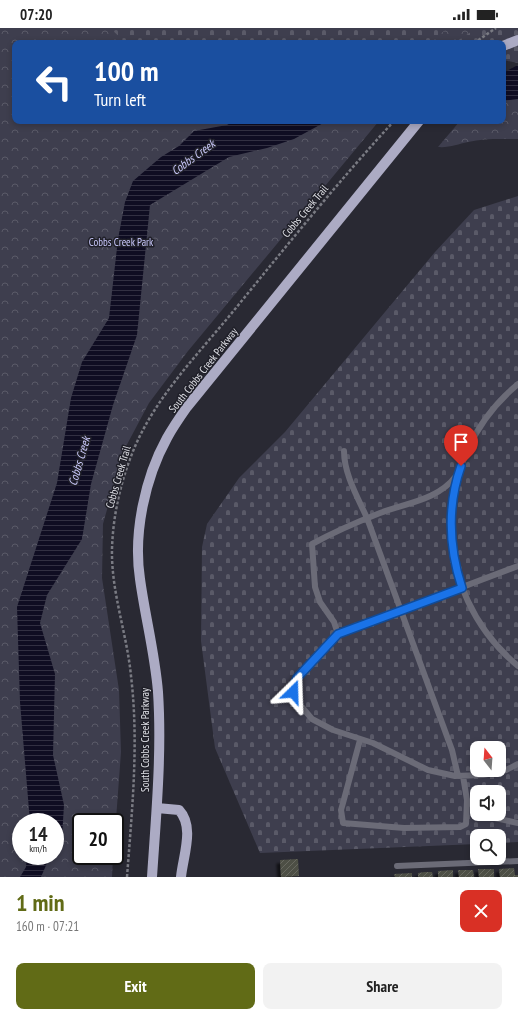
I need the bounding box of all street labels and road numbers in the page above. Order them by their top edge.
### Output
street label: Cobbs Creek Trail [279,182,331,240]
street label: South Cobbs Creek Parkway [165,324,241,415]
street label: Cobbs Creek Trail [102,444,134,510]
street label: South Cobbs Creek Parkway [138,687,152,792]

